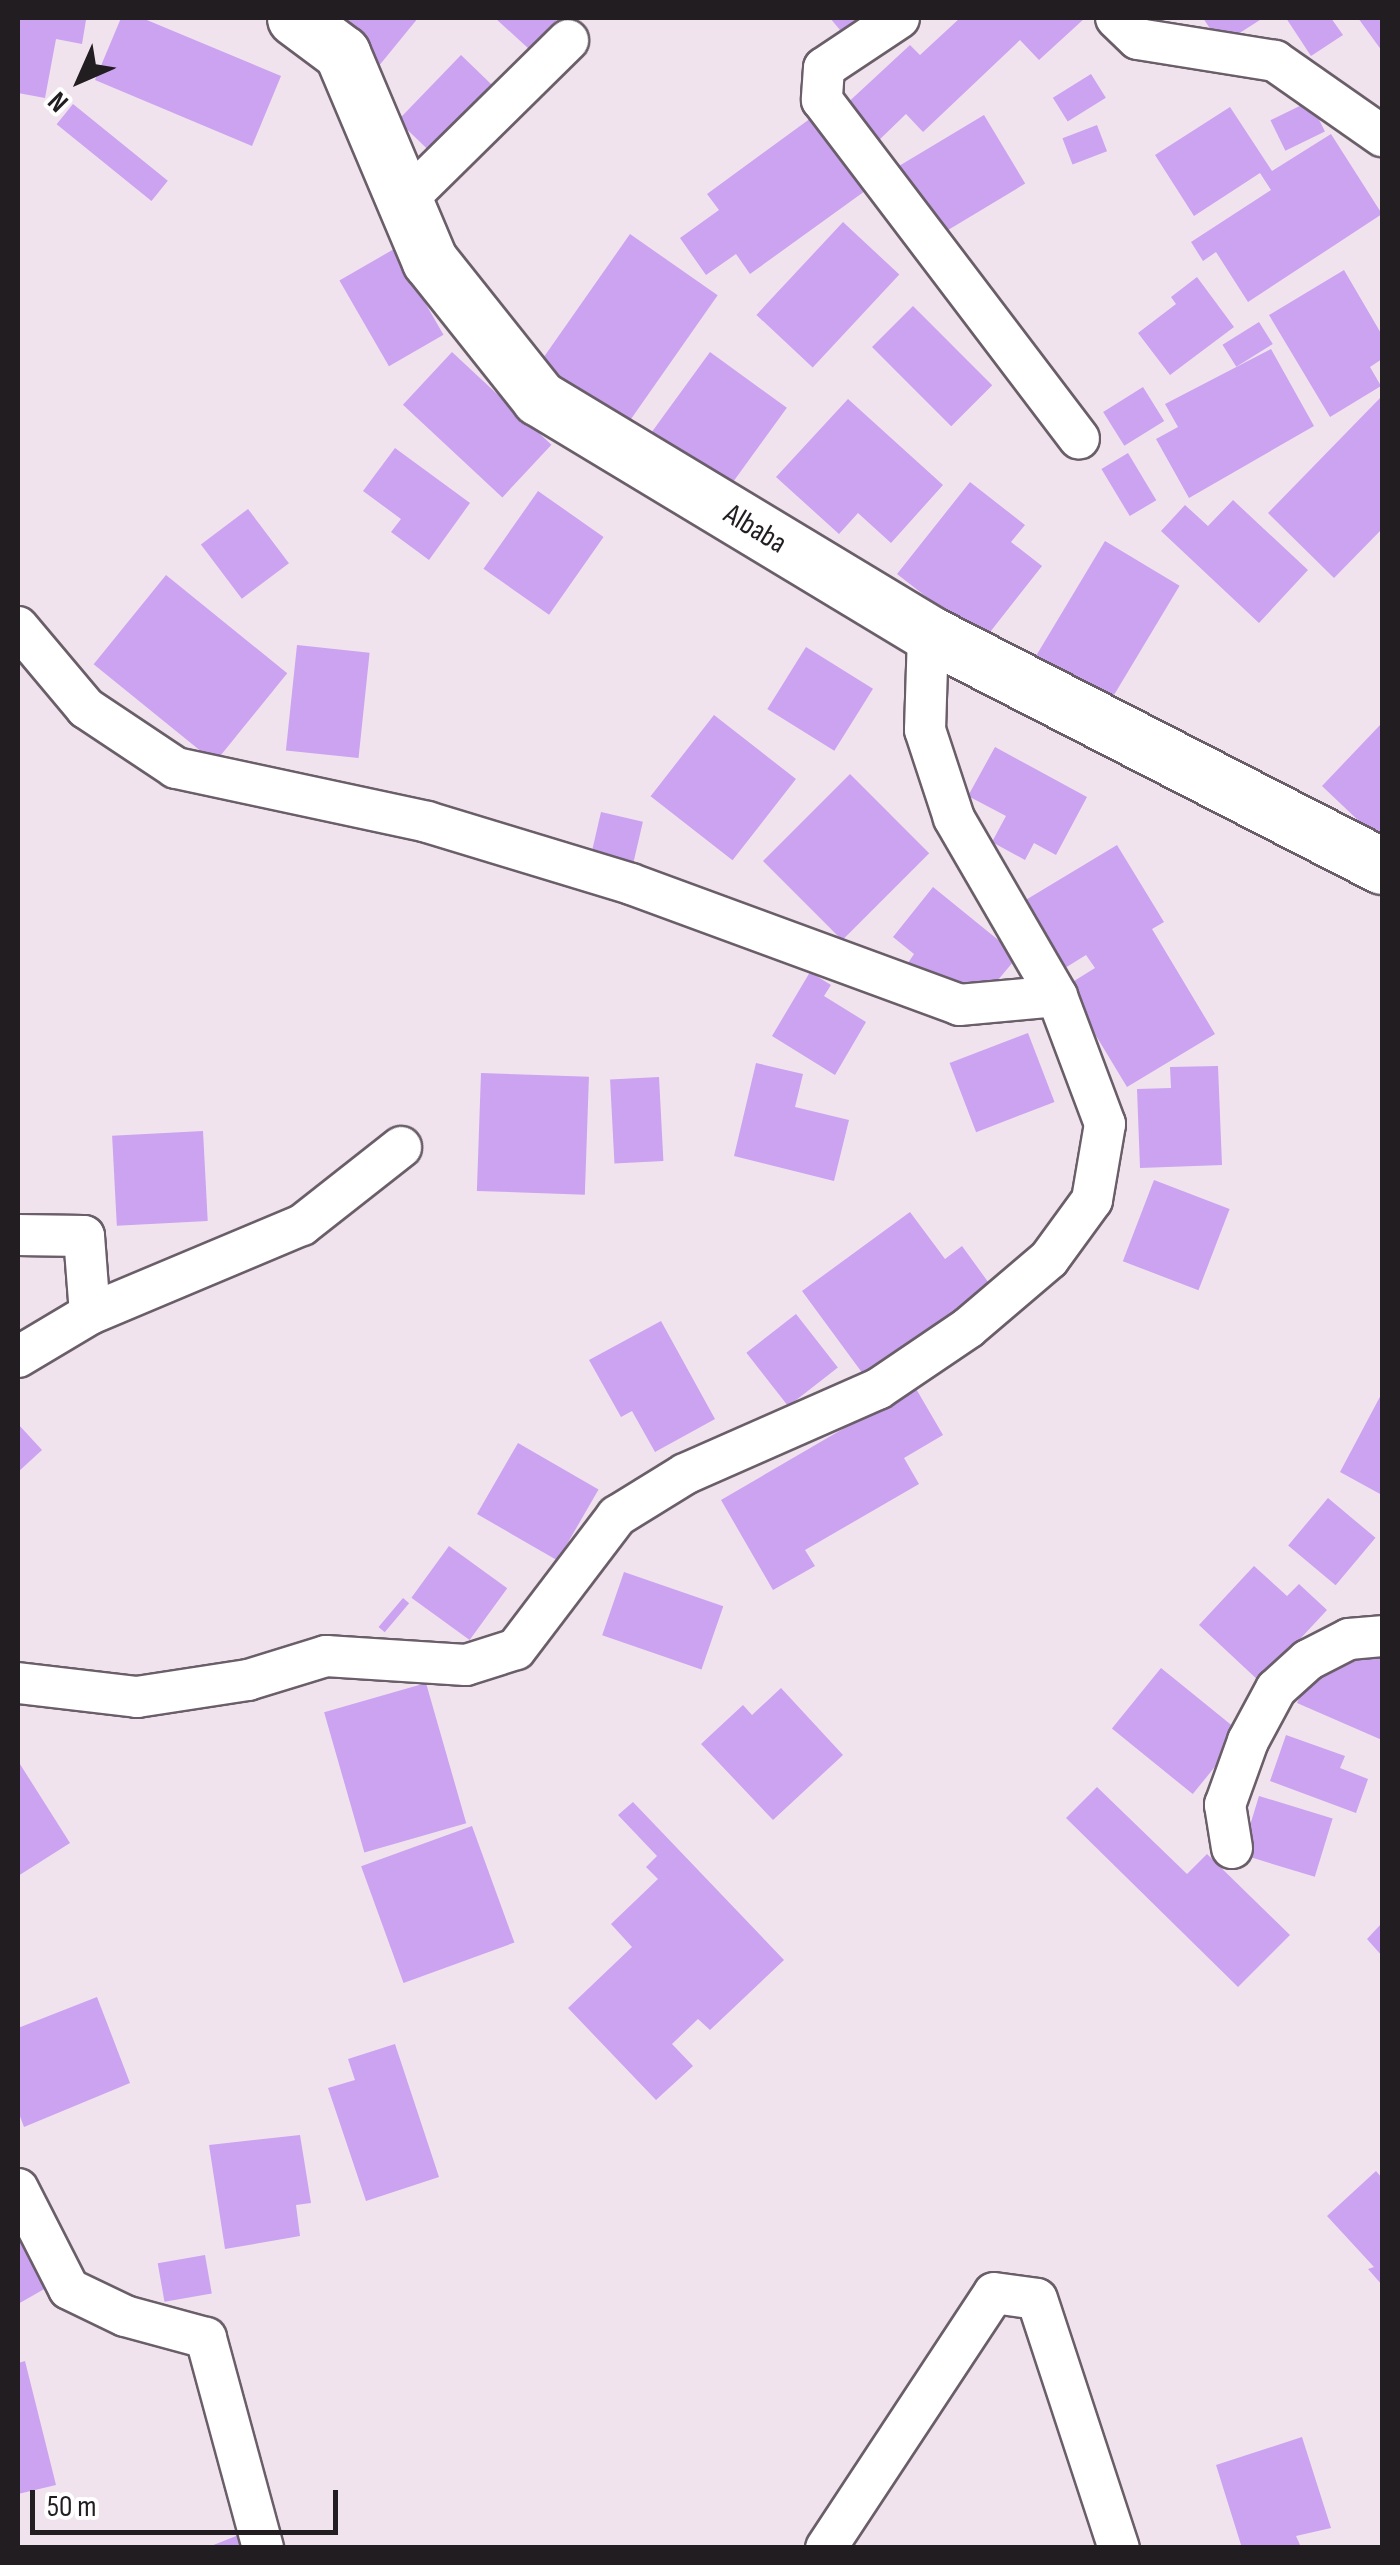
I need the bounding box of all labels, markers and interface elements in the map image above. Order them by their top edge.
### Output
north arrow [30,30,130,130]
text: N [41,85,75,119]
street label: Albaba [717,496,793,562]
scale bar [35,2470,342,2532]
text: 50 m [47,2489,96,2525]

